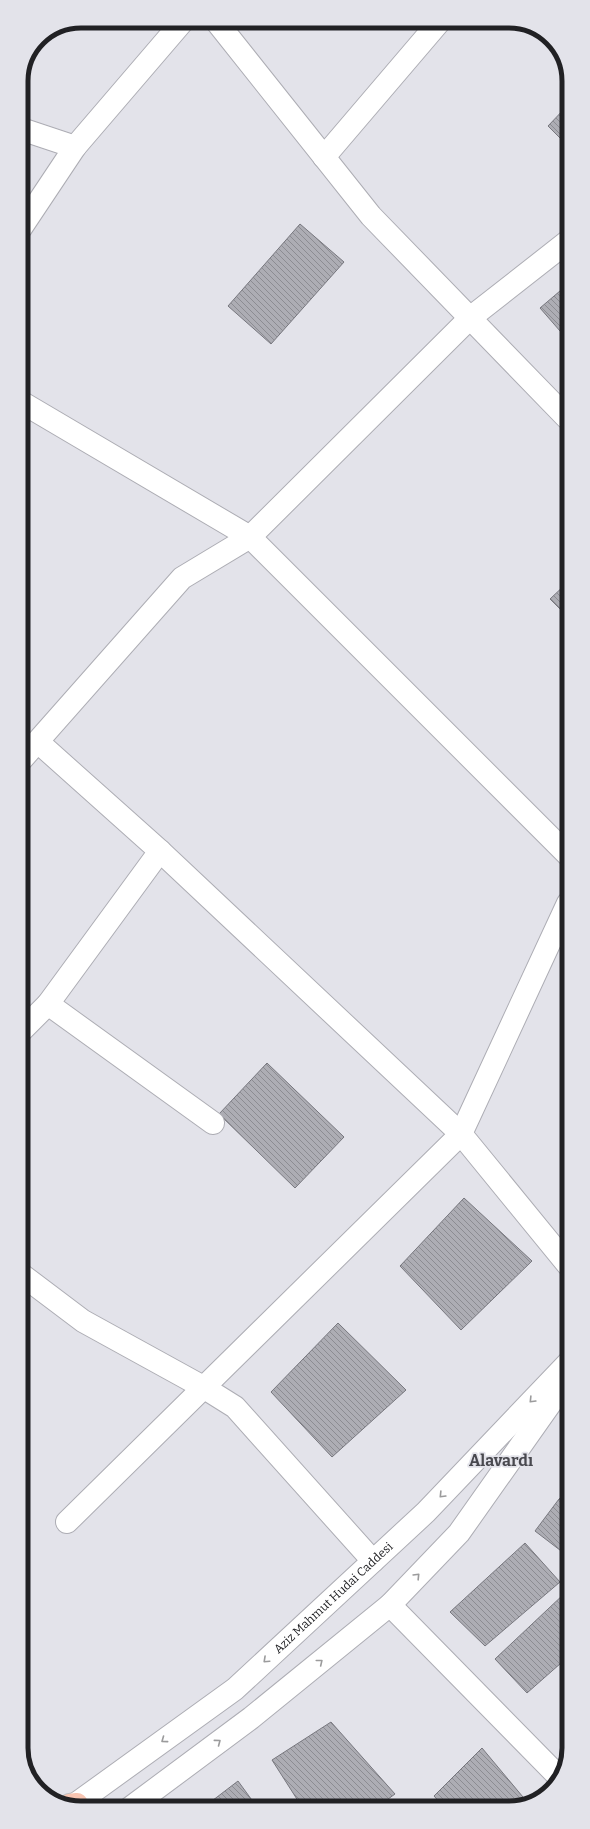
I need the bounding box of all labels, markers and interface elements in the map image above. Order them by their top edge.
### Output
one-way arrow [530,1396,537,1403]
district label: Alavardı [469,1451,533,1470]
one-way arrow [440,1490,447,1498]
street label: Aziz Mahmut Hudai Caddesi [271,1539,396,1656]
one-way arrow [412,1573,420,1581]
one-way arrow [263,1655,271,1663]
one-way arrow [315,1659,322,1666]
one-way arrow [161,1735,168,1742]
one-way arrow [213,1740,220,1747]

